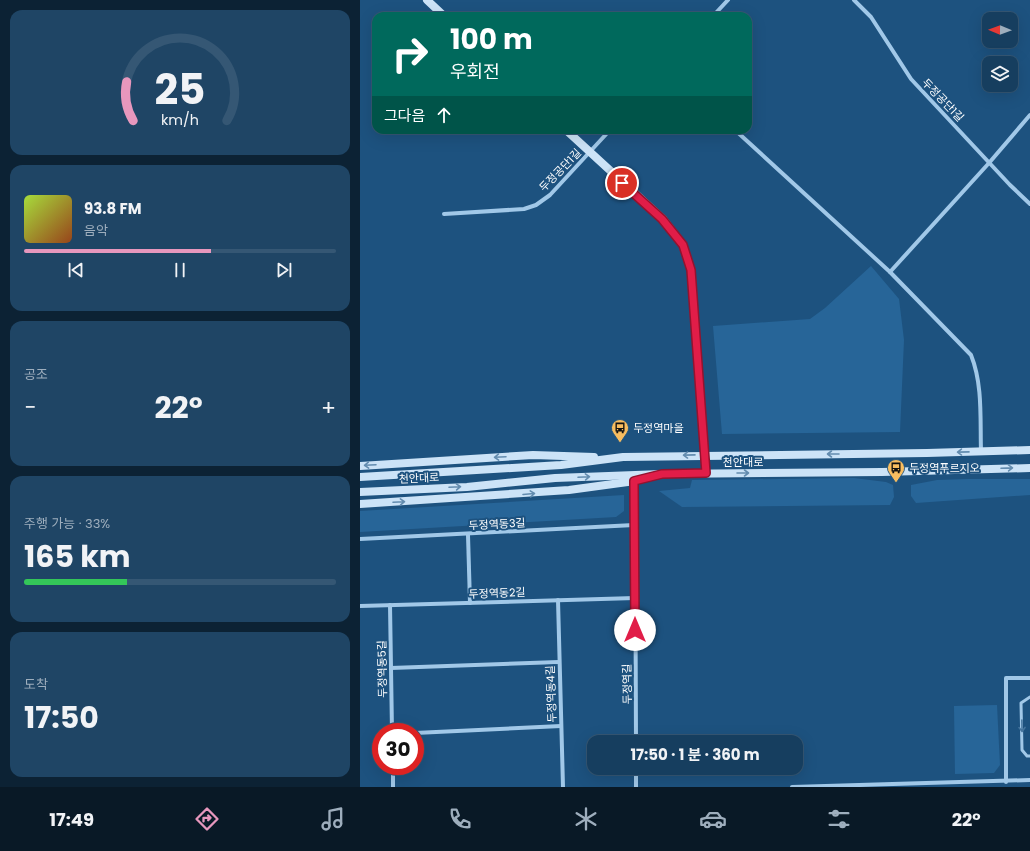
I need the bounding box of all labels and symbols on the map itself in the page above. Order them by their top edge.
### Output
north arrow [982,12,1018,48]
street label: 두정공단1길 [918,75,968,125]
street label: 두정공단1길 [535,145,585,195]
pin [605,166,639,200]
bus stop icon: 두정역마을 [610,418,630,443]
place label: 두정역마을 [633,420,684,436]
one-way arrow [957,449,970,456]
one-way arrow [827,450,840,458]
one-way arrow [683,451,696,459]
one-way arrow [494,454,507,461]
street label: 천안대로 [723,454,763,470]
bus stop icon: 두정역푸르지오 [886,458,906,483]
place label: 두정역푸르지오 [909,460,980,476]
one-way arrow [364,462,377,469]
one-way arrow [1000,465,1013,472]
street label: 천안대로 [398,469,440,487]
one-way arrow [736,469,749,477]
one-way arrow [577,473,590,481]
one-way arrow [448,484,461,491]
one-way arrow [522,490,535,497]
one-way arrow [392,498,405,505]
street label: 두정역동3길 [468,515,526,533]
street label: 두정역동2길 [468,584,526,602]
position arrow [614,609,656,651]
street label: 두정역동5길 [373,640,391,698]
street label: 두정역길 [619,664,635,704]
street label: 두정역동4길 [542,665,560,723]
one-way arrow [1018,719,1026,732]
speed limit sign: 30 [372,723,424,775]

